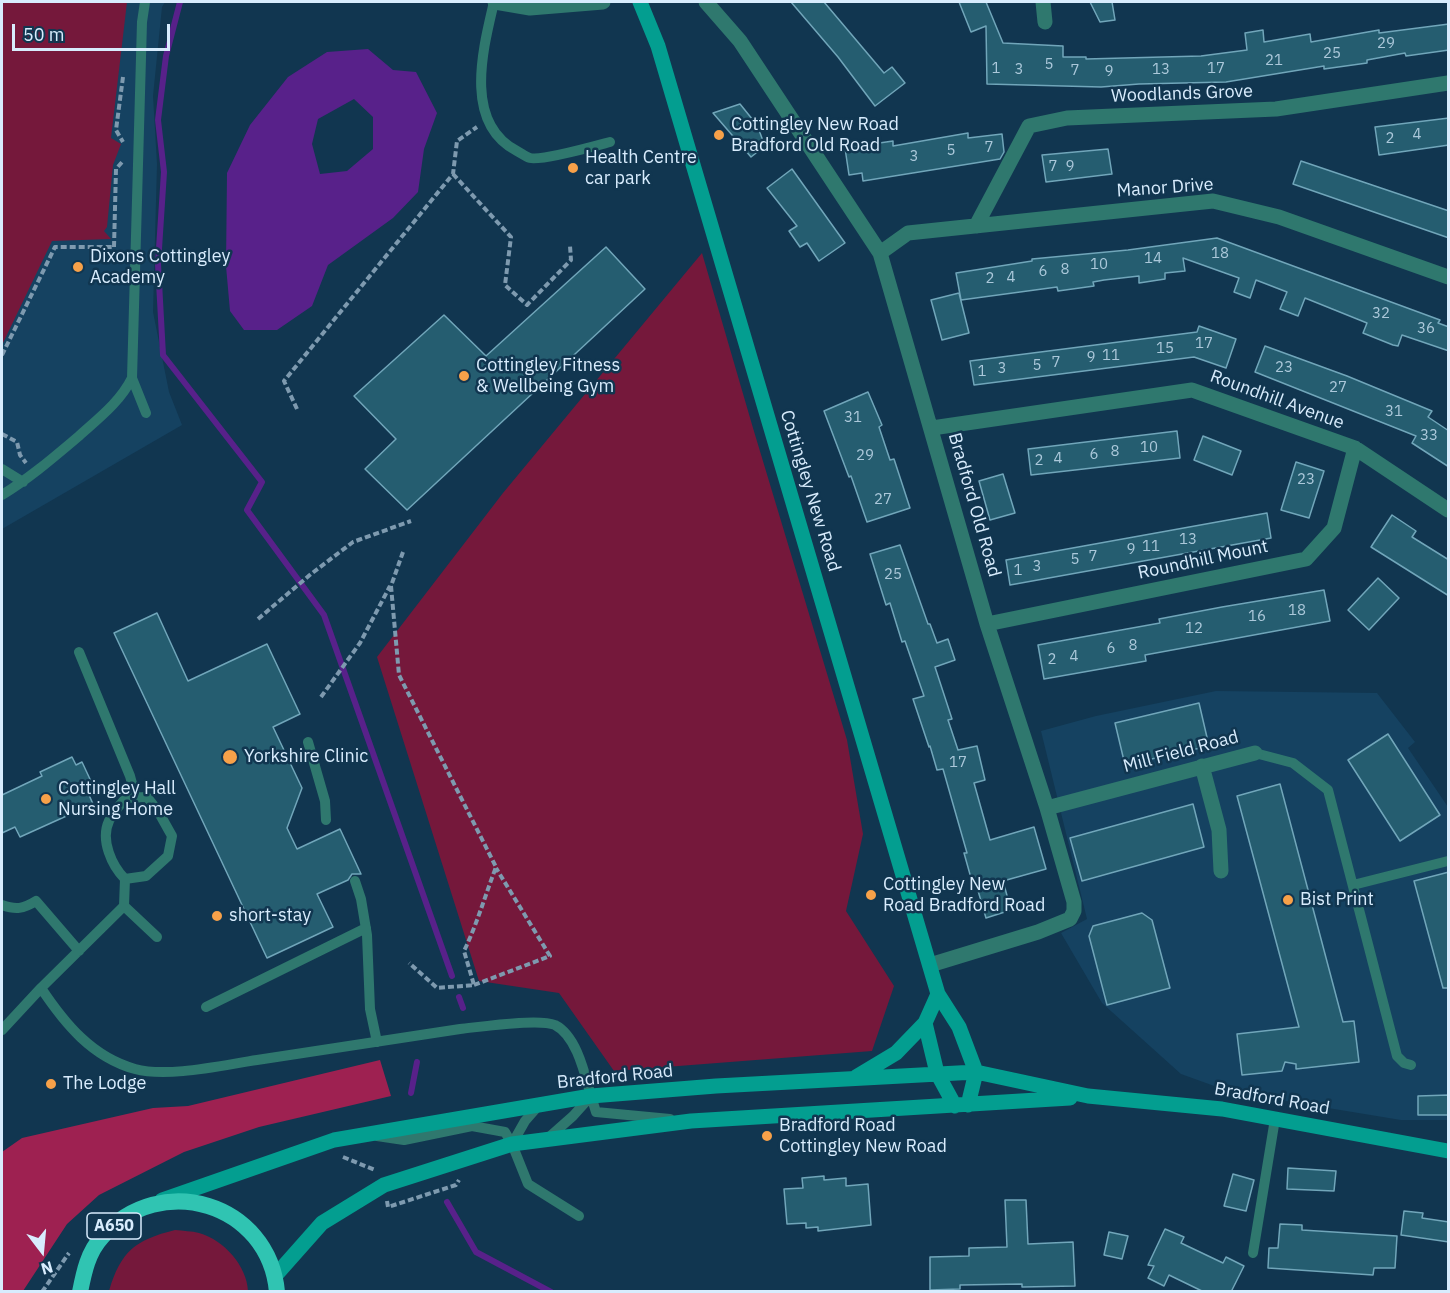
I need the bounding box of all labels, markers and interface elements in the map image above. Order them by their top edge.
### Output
scale bar [15,12,172,50]
text: 50 m [23,23,65,46]
house number: 29 [1377,35,1395,53]
house number: 25 [1323,45,1341,63]
house number: 21 [1265,52,1283,70]
house number: 5 [1045,56,1053,74]
house number: 1 [992,60,1000,78]
house number: 17 [1207,60,1225,78]
house number: 3 [1015,61,1023,79]
house number: 13 [1152,61,1170,79]
house number: 7 [1071,62,1079,80]
house number: 9 [1105,63,1113,81]
street label: Woodlands Grove [1111,81,1253,107]
place label: Cottingley New Road Bradford Old Road [731,114,899,156]
house number: 4 [1413,126,1421,144]
marker: Cottingley New Road Bradford Old Road [712,128,726,142]
house number: 2 [1386,130,1394,148]
house number: 7 [985,139,993,157]
house number: 5 [947,142,955,160]
place label: Health Centre car park [585,147,697,190]
house number: 3 [910,148,918,166]
house number: 7 [1049,158,1057,176]
house number: 9 [1066,158,1074,176]
marker: Health Centre car park [566,161,580,175]
street label: Manor Drive [1116,174,1214,202]
house number: 18 [1211,245,1229,263]
place label: Dixons Cottingley Academy [90,246,230,288]
house number: 14 [1144,250,1162,268]
house number: 10 [1090,256,1108,274]
marker: Dixons Cottingley Academy [71,260,85,274]
house number: 8 [1061,261,1069,279]
house number: 6 [1039,263,1047,281]
house number: 4 [1007,269,1015,287]
house number: 2 [986,270,994,288]
house number: 32 [1372,305,1390,323]
house number: 36 [1417,320,1435,338]
house number: 17 [1195,335,1213,353]
house number: 15 [1156,340,1174,358]
house number: 11 [1102,347,1120,365]
house number: 9 [1087,349,1095,367]
house number: 7 [1052,354,1060,372]
place label: Cottingley Fitness & Wellbeing Gym [476,355,620,398]
house number: 5 [1033,357,1041,375]
house number: 23 [1275,359,1293,377]
house number: 3 [998,360,1006,378]
house number: 1 [978,363,986,381]
street label: Roundhill Avenue [1207,366,1347,434]
marker: Cottingley Fitness & Wellbeing Gym [457,369,471,383]
house number: 27 [1329,379,1347,397]
house number: 31 [1385,403,1403,421]
street label: Cottingley New Road [775,408,845,574]
house number: 31 [844,409,862,427]
house number: 33 [1420,427,1438,445]
street label: Bradford Old Road [943,430,1005,580]
house number: 10 [1140,439,1158,457]
house number: 8 [1111,443,1119,461]
house number: 6 [1090,446,1098,464]
house number: 29 [856,447,874,465]
house number: 4 [1054,450,1062,468]
house number: 2 [1035,452,1043,470]
house number: 23 [1297,471,1315,489]
house number: 27 [874,491,892,509]
house number: 13 [1179,531,1197,549]
street label: Roundhill Mount [1136,536,1270,584]
house number: 11 [1142,538,1160,556]
house number: 9 [1127,541,1135,559]
house number: 7 [1089,548,1097,566]
house number: 5 [1071,551,1079,569]
house number: 3 [1033,558,1041,576]
house number: 1 [1014,562,1022,580]
house number: 25 [884,566,902,584]
house number: 18 [1288,602,1306,620]
house number: 16 [1248,608,1266,626]
house number: 12 [1185,620,1203,638]
house number: 8 [1129,637,1137,655]
house number: 6 [1107,640,1115,658]
house number: 4 [1070,648,1078,666]
house number: 2 [1048,651,1056,669]
street label: Mill Field Road [1121,726,1241,778]
place label: Yorkshire Clinic [244,746,368,768]
marker: Yorkshire Clinic [221,748,239,766]
house number: 17 [949,754,967,772]
place label: Cottingley Hall Nursing Home [58,778,176,820]
marker: Cottingley Hall Nursing Home [39,792,53,806]
place label: Cottingley New Road Bradford Road [883,874,1045,916]
marker: Cottingley New Road Bradford Road [864,888,878,902]
place label: Bist Print [1300,889,1374,911]
marker: Bist Print [1281,893,1295,907]
place label: short-stay [229,905,311,927]
marker: short-stay [210,909,224,923]
street label: Bradford Road [556,1060,674,1094]
place label: The Lodge [63,1073,146,1095]
marker: The Lodge [44,1077,58,1091]
street label: Bradford Road [1213,1078,1331,1120]
place label: Bradford Road Cottingley New Road [779,1115,947,1158]
marker: Bradford Road Cottingley New Road [760,1129,774,1143]
road number: A650 [87,1213,141,1239]
north arrow [12,1221,72,1281]
text: N [39,1257,55,1280]

